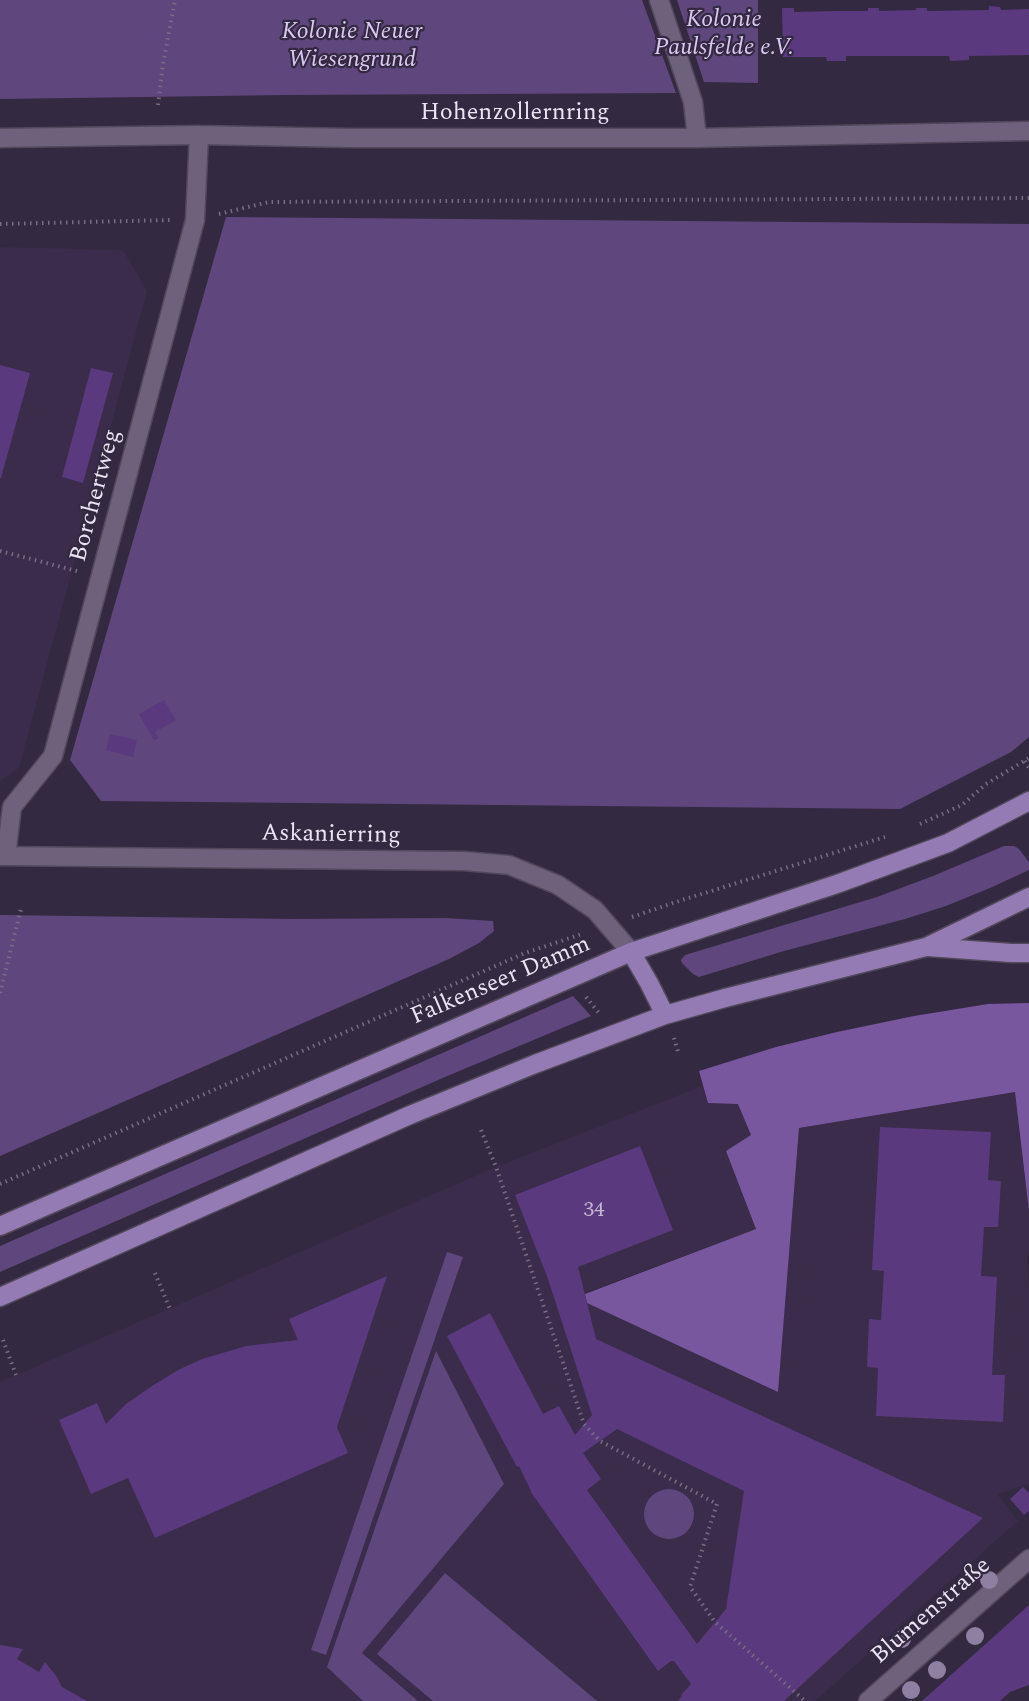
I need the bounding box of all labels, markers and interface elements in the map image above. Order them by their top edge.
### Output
park label: Kolonie Paulsfelde e.V. [654,7,794,63]
park label: Kolonie Neuer Wiesengrund [281,19,423,75]
street label: Hohenzollernring [420,100,610,128]
street label: Borchertweg [65,426,129,566]
street label: Askanierring [261,820,401,852]
street label: Falkenseer Damm [407,931,595,1033]
house number: 34 [584,1199,604,1225]
street label: Blumenstraße [866,1552,998,1672]

